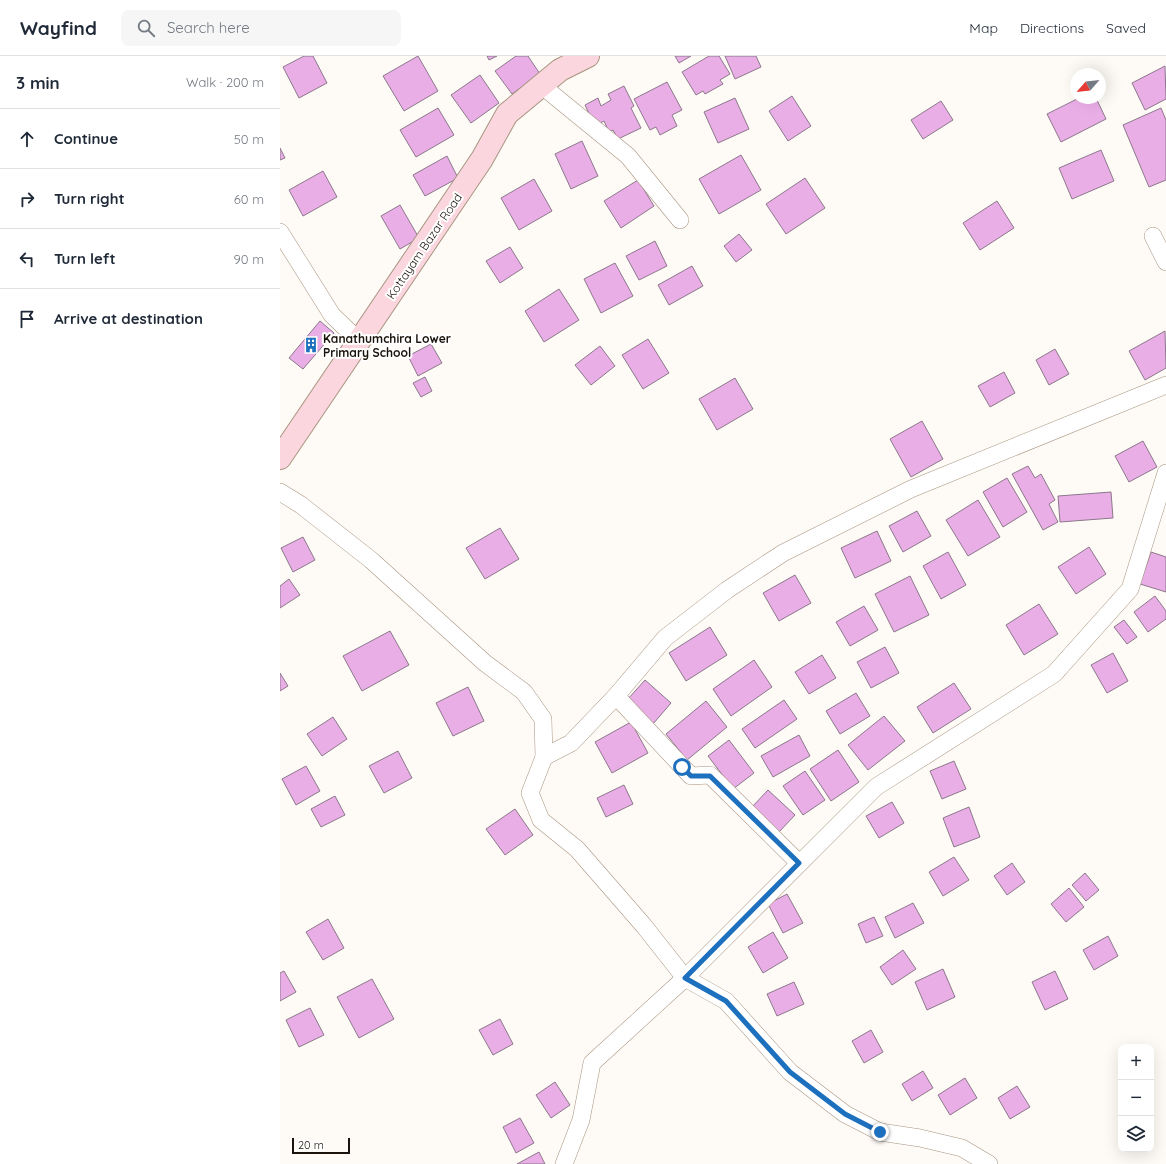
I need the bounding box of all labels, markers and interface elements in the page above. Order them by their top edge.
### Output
search box [121,10,401,46]
text: Wayfind [20,16,97,40]
icon: search [135,17,157,39]
text: Search here [167,18,250,37]
text: Map [969,19,998,37]
text: Directions [1020,19,1084,37]
text: Saved [1106,19,1146,37]
north arrow [1070,68,1106,104]
text: 3 min [16,72,60,93]
text: Walk · 200 m [186,74,264,90]
icon: ahead [16,128,38,150]
text: Continue [54,129,118,148]
text: 50 m [234,131,264,147]
icon: right [16,188,38,210]
text: Turn right [54,189,125,208]
street label: Kottayam Bazar Road [383,190,465,302]
text: 60 m [234,191,264,207]
icon: left [16,248,38,270]
text: Turn left [54,249,116,268]
text: 90 m [234,251,264,267]
icon: arrive [16,308,38,330]
text: Arrive at destination [54,309,203,328]
place label: Kanathumchira Lower Primary School [323,331,451,360]
building icon: Kanathumchira Lower Primary School [302,336,320,354]
route start [673,758,691,776]
map controls [1118,1044,1154,1152]
button: + [1118,1044,1154,1080]
button: − [1118,1080,1154,1116]
button: layers [1118,1116,1154,1152]
route end [871,1123,889,1141]
scale bar [292,1136,350,1155]
text: 20 m [298,1138,324,1152]

